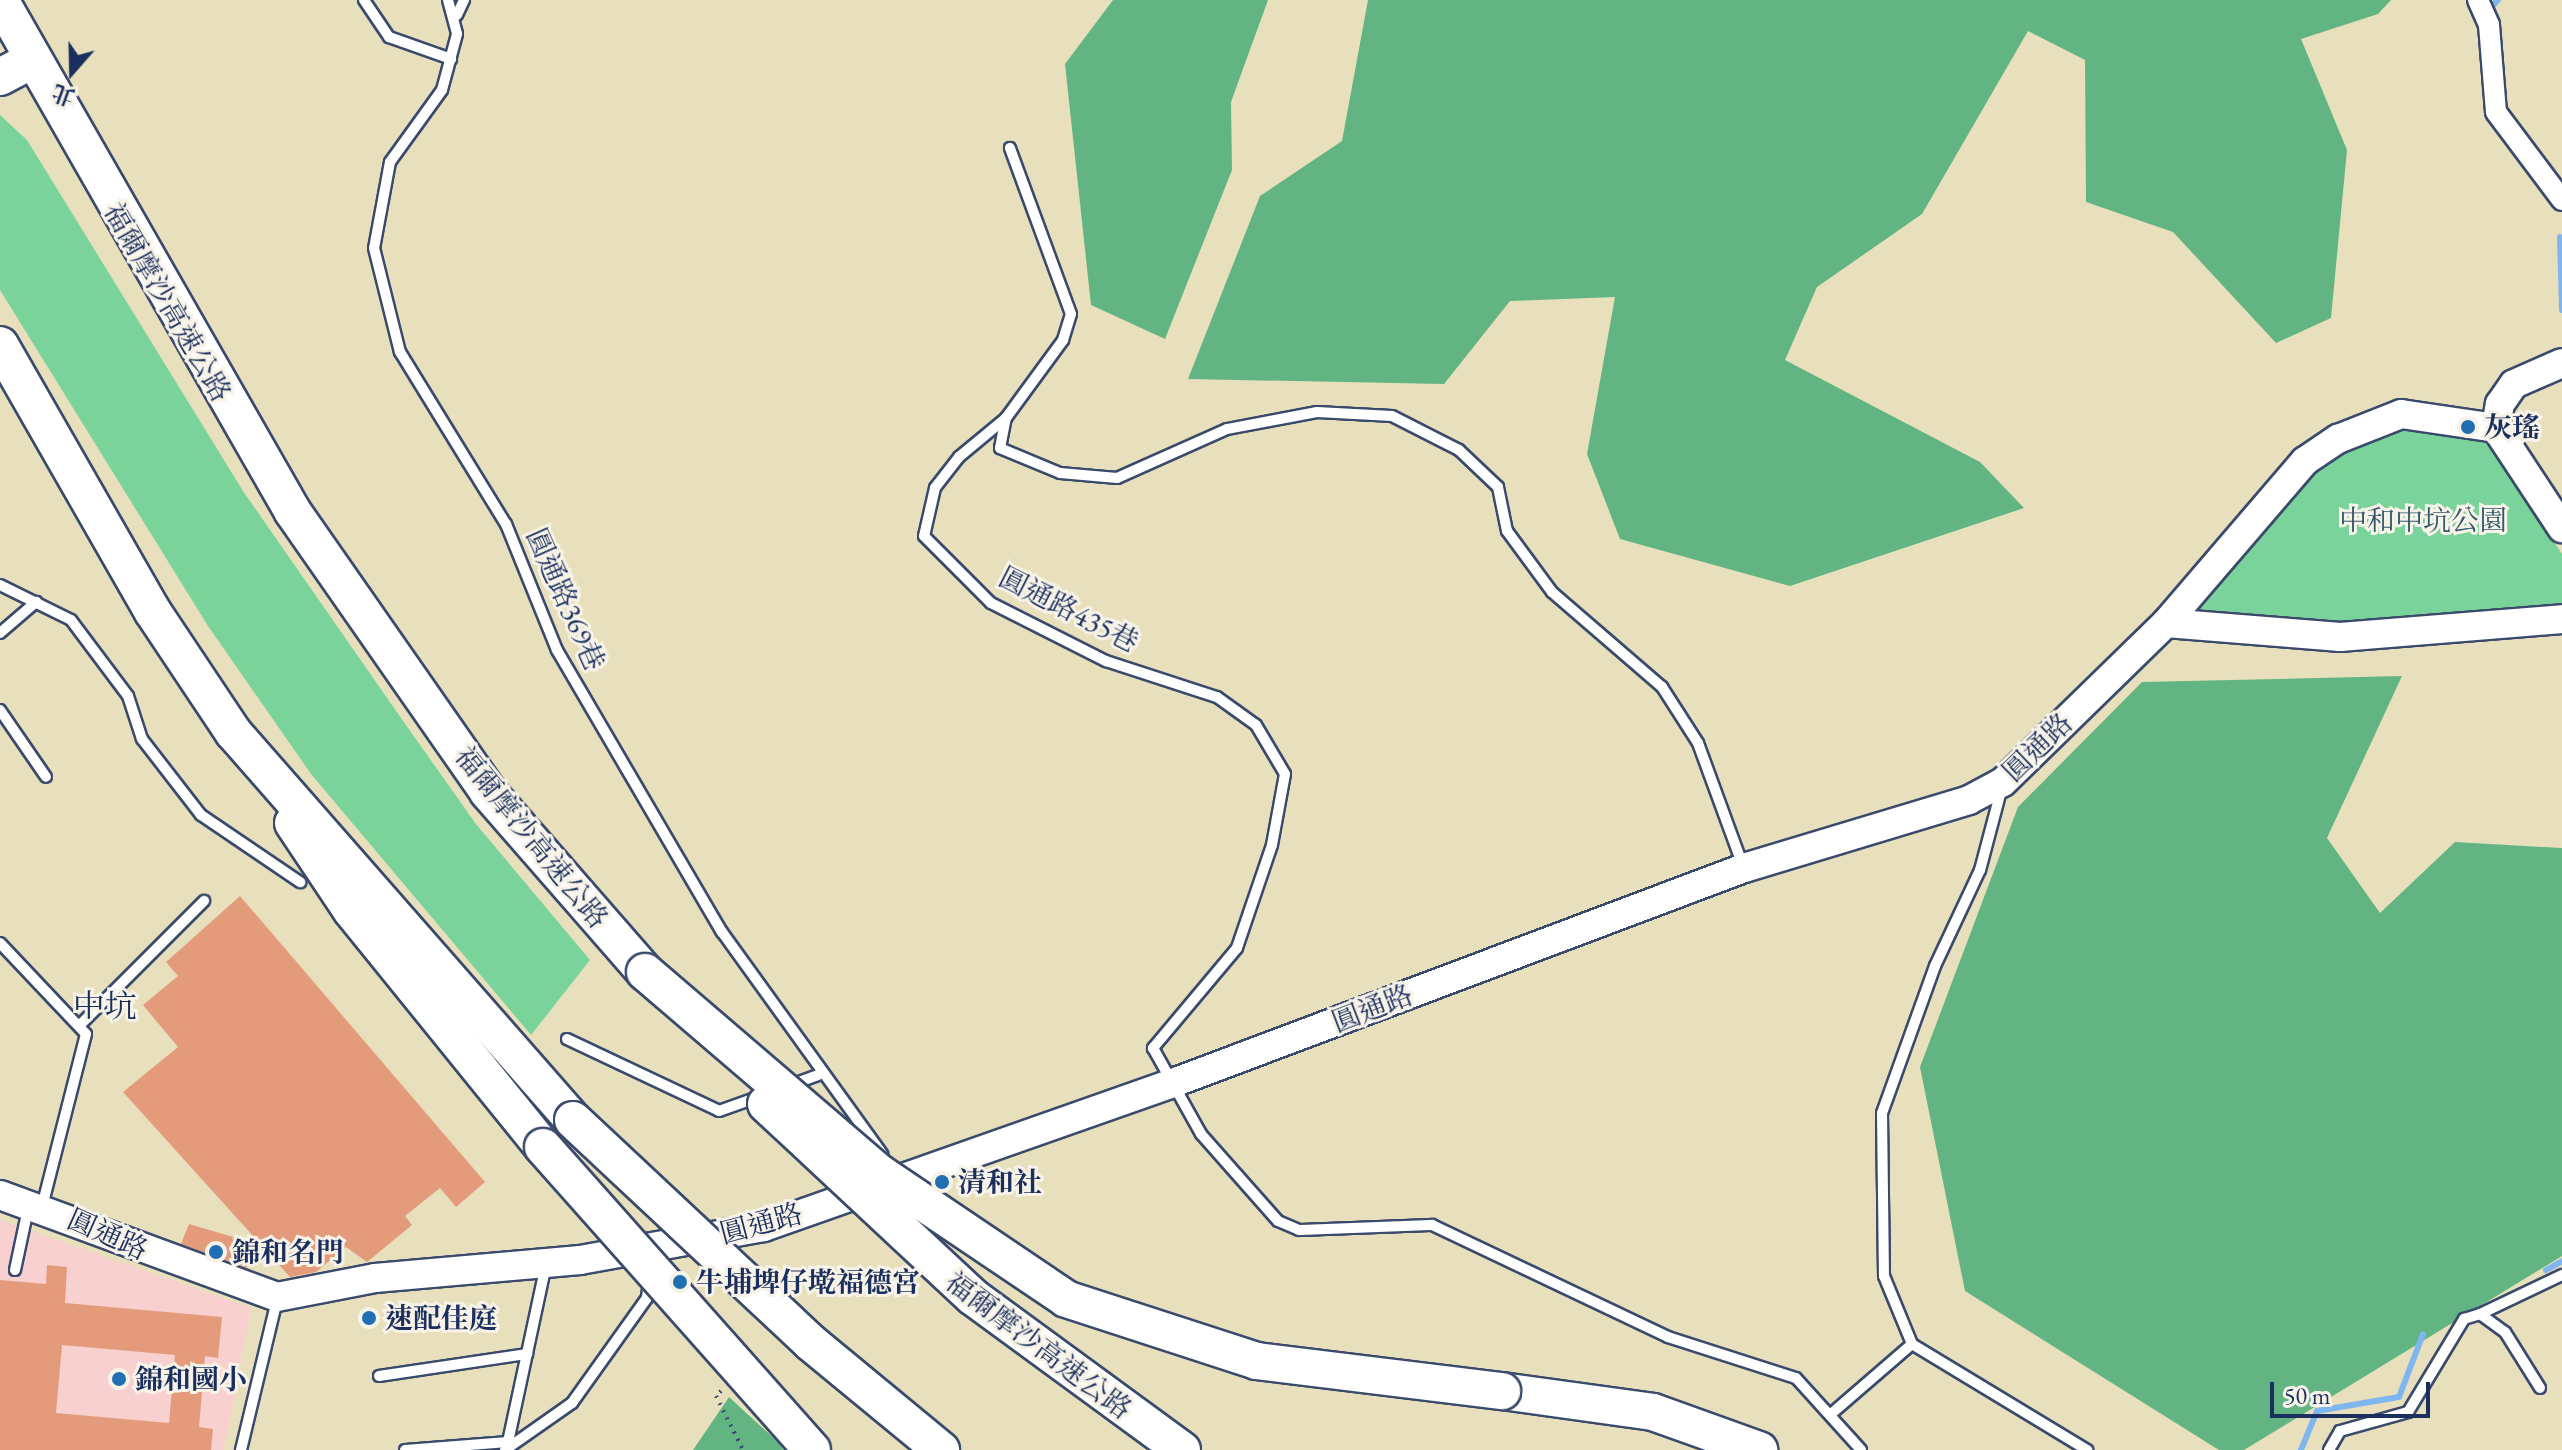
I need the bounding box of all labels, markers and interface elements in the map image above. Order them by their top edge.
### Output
north arrow [32,32,112,112]
text: 北 [48,78,79,112]
street label: 福爾摩沙高速公路 [97,197,239,407]
place label: 灰瑤 [2484,410,2540,444]
marker: 灰瑤 [2459,418,2477,436]
park label: 中和中坑公園 [2339,503,2507,537]
street label: 圓通路369巷 [520,523,612,675]
street label: 圓通路435巷 [994,559,1144,659]
street label: 圓通路 [1995,706,2079,788]
street label: 福爾摩沙高速公路 [448,739,616,935]
street label: 圓通路 [1327,977,1417,1039]
district label: 中坑 [73,987,137,1025]
place label: 清和社 [958,1165,1042,1199]
marker: 清和社 [933,1173,951,1191]
street label: 圓通路 [716,1196,806,1250]
street label: 圓通路 [63,1202,153,1266]
place label: 錦和名門 [232,1235,344,1269]
marker: 錦和名門 [207,1243,225,1261]
street label: 福爾摩沙高速公路 [939,1264,1139,1426]
place label: 牛埔埤仔墘福德宮 [696,1265,920,1299]
marker: 牛埔埤仔墘福德宮 [671,1273,689,1291]
place label: 速配佳庭 [385,1301,497,1335]
marker: 速配佳庭 [360,1309,378,1327]
place label: 錦和國小 [135,1362,247,1396]
scale bar [2274,1366,2434,1416]
marker: 錦和國小 [110,1370,128,1388]
text: 50 m [2284,1380,2331,1411]

